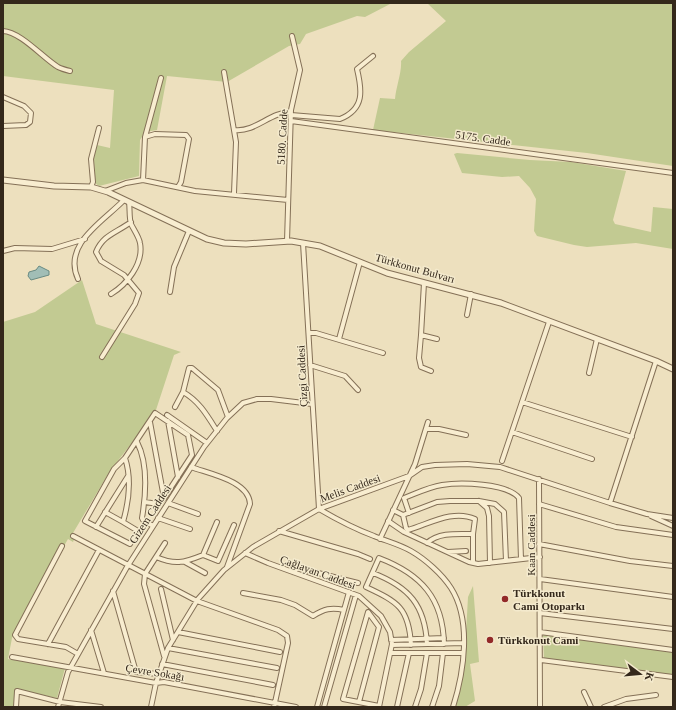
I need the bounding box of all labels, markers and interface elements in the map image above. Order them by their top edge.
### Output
street label: 5180. Cadde [275,109,289,165]
street label: 5175. Cadde [455,128,511,148]
street label: Türkkonut Bulvarı [374,251,456,285]
street label: Çizgi Caddesi [294,345,310,407]
street label: Melis Caddesi [318,472,382,504]
street label: Gizem Caddesi [127,482,173,546]
street label: Kaan Caddesi [525,514,537,576]
street label: Çağlayan Caddesi [278,553,358,591]
place label: Türkkonut Cami Otoparkı [513,587,585,612]
marker: Türkkonut Cami Otoparkı [500,594,510,604]
place label: Türkkonut Cami [498,634,578,646]
marker: Türkkonut Cami [485,635,495,645]
north arrow [620,654,660,694]
street label: Çevre Sokağı [125,661,185,683]
text: K [643,671,657,683]

